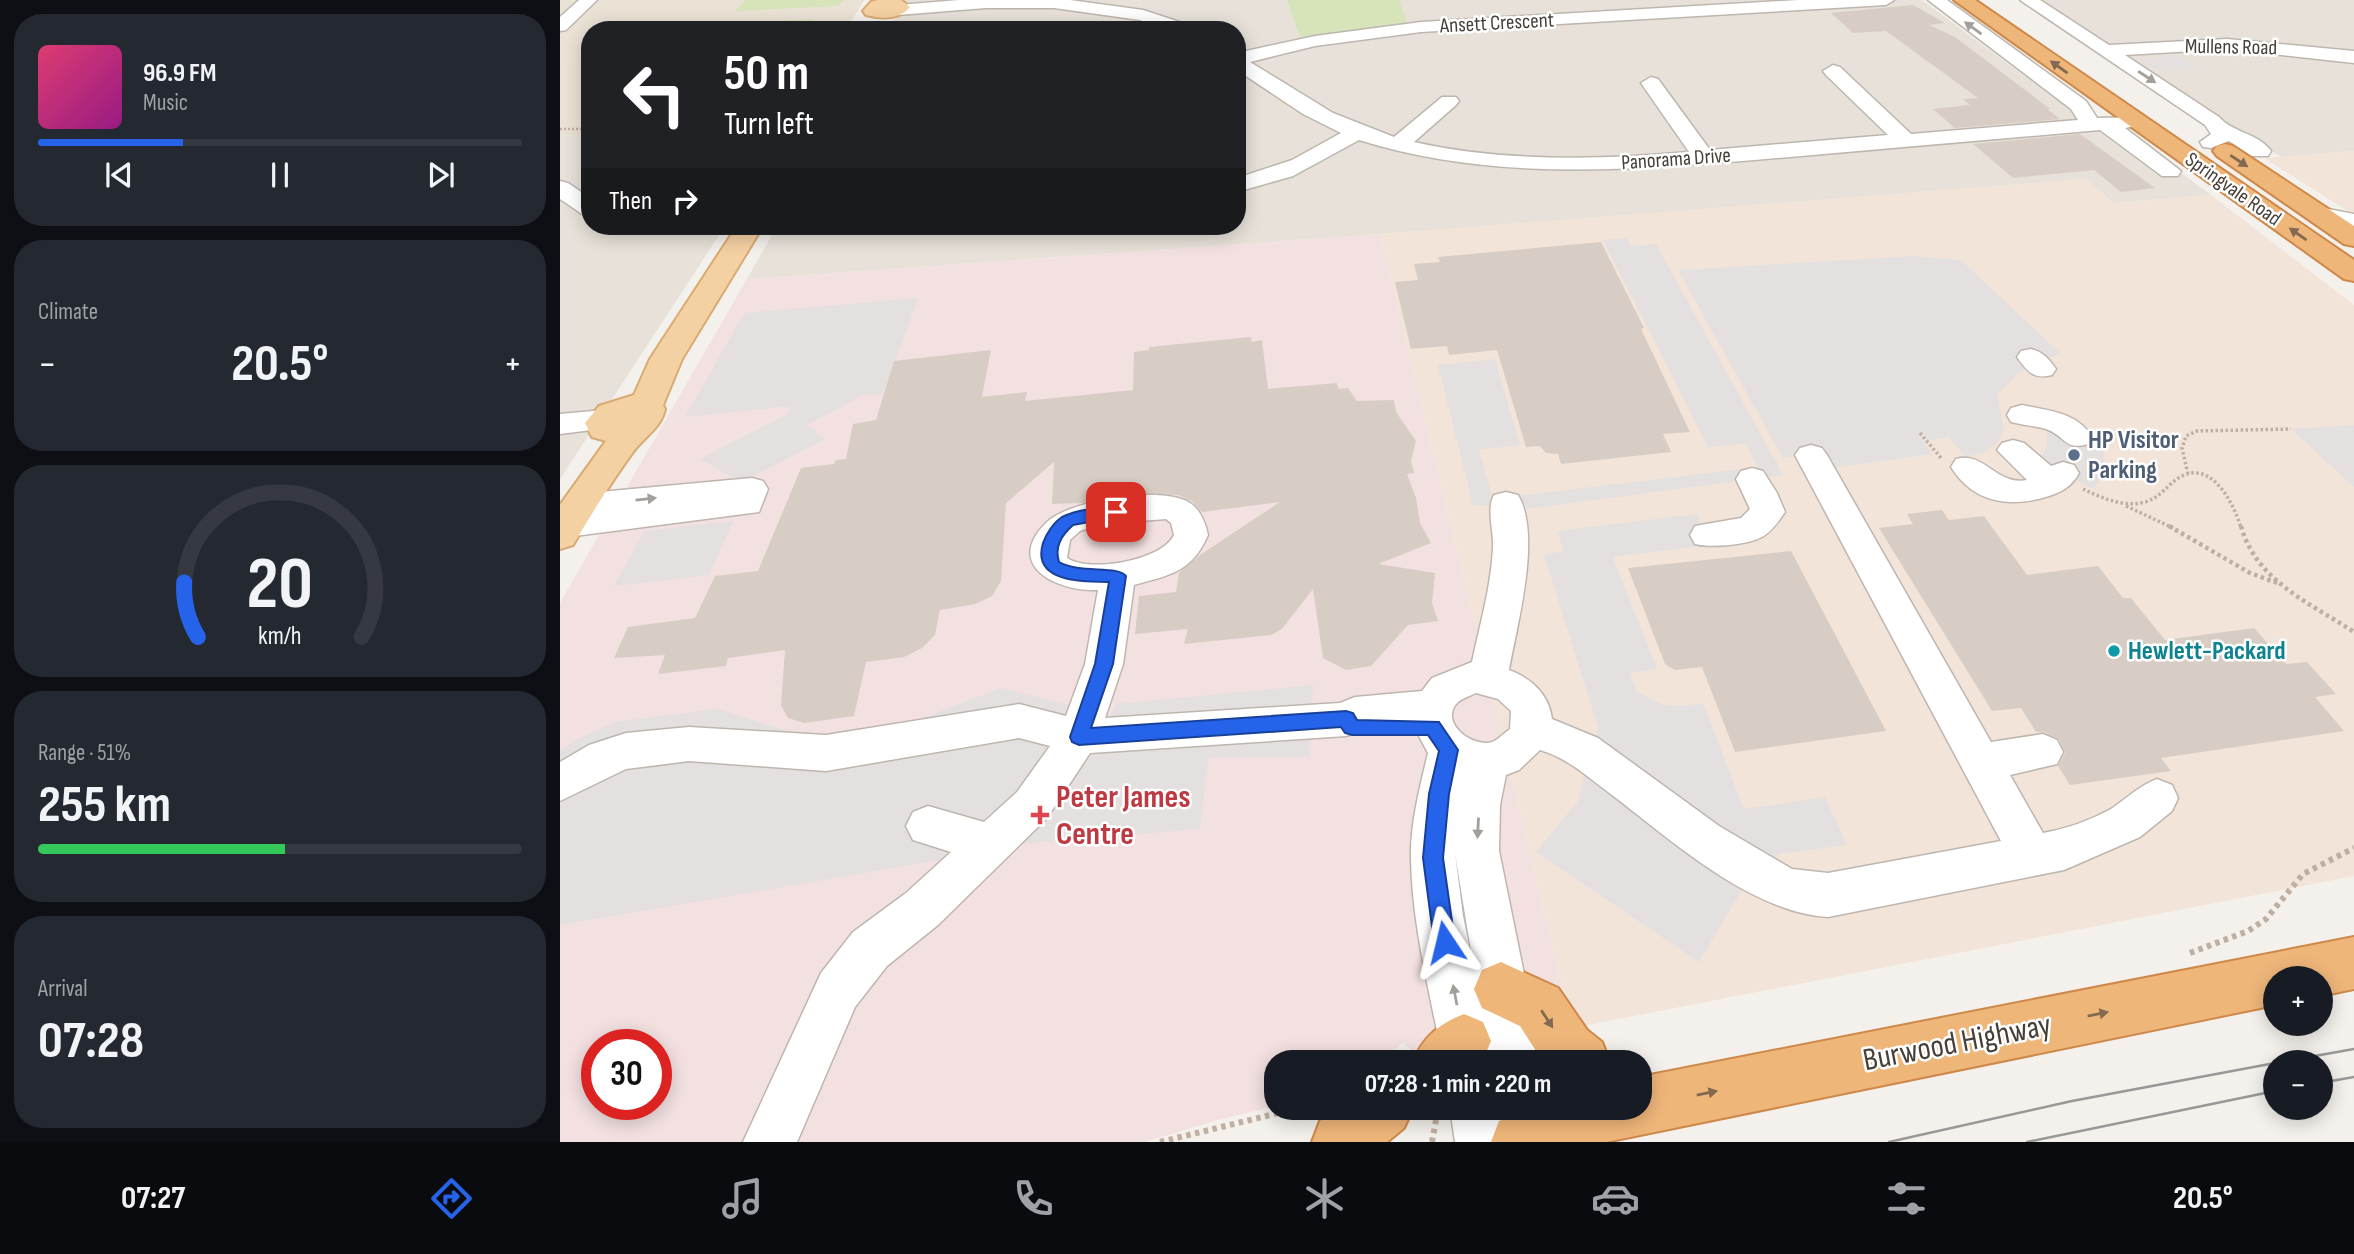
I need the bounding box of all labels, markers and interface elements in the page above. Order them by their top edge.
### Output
street label: Ansett Crescent [1438,8,1555,39]
one-way arrow [1964,21,1982,35]
street label: Mullens Road [2185,34,2277,60]
text: 50 m [724,45,809,104]
icon: left [609,49,700,140]
text: 96.9 FM [143,58,216,89]
one-way arrow [2050,60,2068,74]
one-way arrow [2137,70,2156,83]
text: Music [143,89,188,117]
text: Turn left [724,105,814,144]
street label: Panorama Drive [1620,143,1732,175]
street label: Springvale Road [2180,147,2286,231]
one-way arrow [2230,154,2248,168]
icon: previous [100,156,138,194]
icon: pause [261,156,299,194]
icon: next [422,156,460,194]
icon: right [666,182,704,220]
text: Then [609,186,652,217]
one-way arrow [2289,227,2307,241]
text: Climate [38,298,98,326]
text: 20.5° [231,333,329,396]
text: − [38,342,57,387]
text: + [503,342,522,387]
place label: HP Visitor Parking [2088,425,2179,486]
marker: HP Visitor Parking [2066,447,2082,463]
pin [1086,482,1146,542]
icon: arrive [1097,493,1135,531]
one-way arrow [636,494,658,505]
text: 20 [247,541,313,629]
text: km/h [258,621,302,652]
place label: Hewlett-Packard [2128,636,2286,667]
marker: Hewlett-Packard [2106,643,2122,659]
text: Range · 51% [38,739,131,767]
text: 255 km [38,774,171,837]
place label: Peter James Centre [1056,778,1190,854]
marker: Peter James Centre [1030,805,1050,825]
one-way arrow [1472,817,1483,839]
position arrow [1408,905,1482,979]
map controls [2263,966,2333,1120]
button: + [2263,966,2333,1036]
text: Arrival [38,975,87,1003]
one-way arrow [1450,984,1461,1006]
street label: Burwood Highway [1860,1006,2054,1080]
one-way arrow [2087,1009,2109,1020]
text: 07:28 [38,1010,144,1073]
one-way arrow [1540,1010,1554,1028]
speed limit sign: 30 [581,1029,672,1120]
button: − [2263,1050,2333,1120]
text: 07:28 · 1 min · 220 m [1365,1069,1551,1100]
one-way arrow [1696,1088,1718,1099]
icon: directions [427,1174,476,1223]
icon: music [718,1174,767,1223]
icon: phone [1009,1174,1058,1223]
icon: climate [1300,1174,1349,1223]
icon: car [1591,1174,1640,1223]
icon: filters [1882,1174,1931,1223]
text: 07:27 [121,1179,185,1218]
text: 20.5° [2173,1179,2233,1218]

